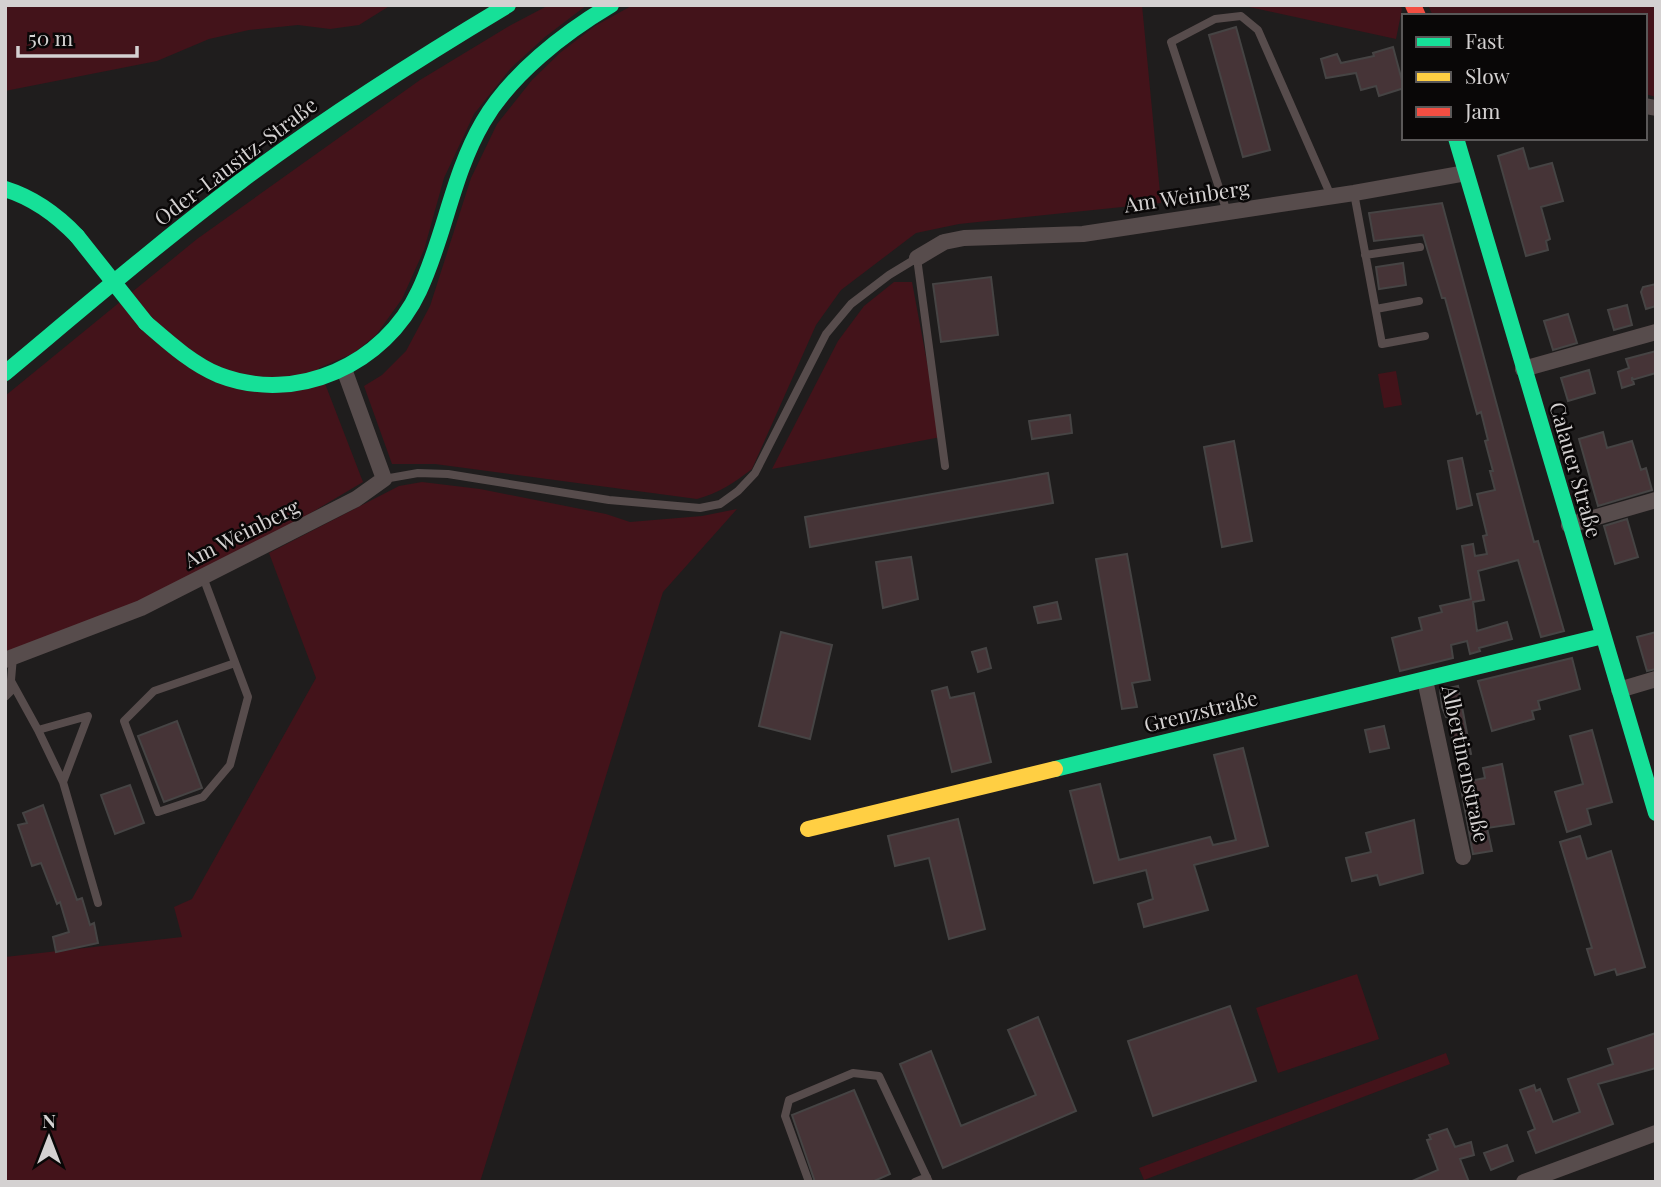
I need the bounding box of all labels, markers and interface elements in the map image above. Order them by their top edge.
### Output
scale bar [18,14,136,58]
legend [1402,14,1647,140]
text: 50 m [28,23,74,51]
text: Fast [1465,26,1504,54]
text: Slow [1465,61,1510,89]
street label: Oder-Lausitz-Straße [148,90,322,231]
text: Jam [1464,96,1501,124]
street label: Am Weinberg [1121,172,1251,218]
street label: Calauer Straße [1544,398,1610,540]
street label: Am Weinberg [178,491,304,574]
street label: Grenzstraße [1141,682,1260,738]
street label: Albertinenstraße [1436,682,1497,845]
north arrow [14,1103,84,1173]
text: N [42,1107,56,1133]

